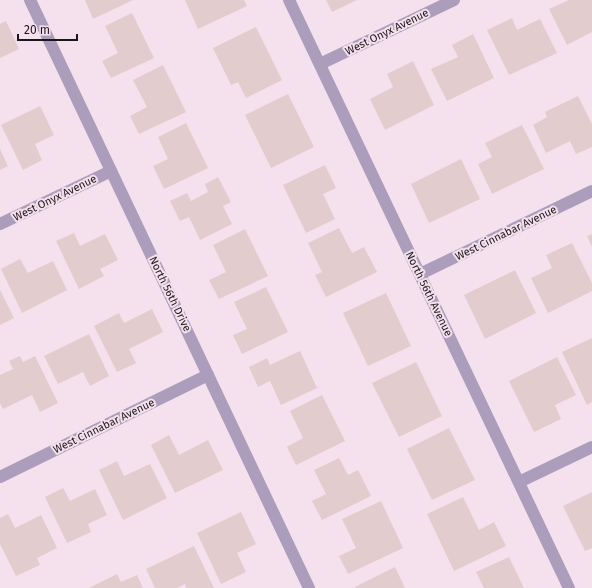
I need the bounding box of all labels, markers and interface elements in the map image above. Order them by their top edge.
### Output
street label: West Onyx Avenue [343,6,431,58]
scale bar [18,16,77,42]
text: 20 m [24,23,50,37]
street label: West Onyx Avenue [11,172,99,224]
street label: West Cinnabar Avenue [453,203,559,263]
street label: North 56th Avenue [403,249,455,339]
street label: North 56th Drive [146,254,194,334]
street label: West Cinnabar Avenue [51,396,157,456]

